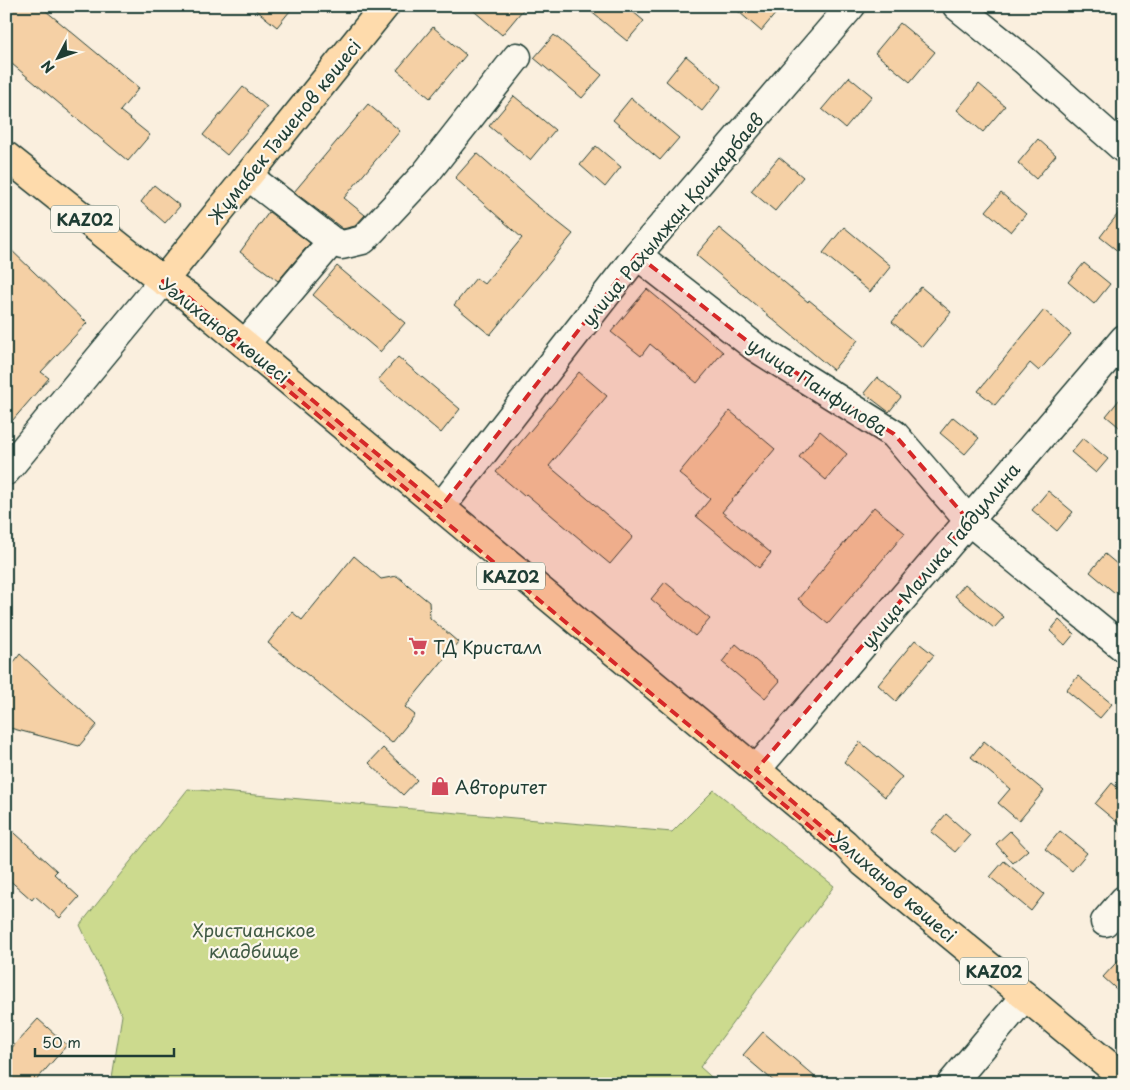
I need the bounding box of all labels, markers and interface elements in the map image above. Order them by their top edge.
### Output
north arrow [32,32,82,82]
street label: Жұмабек Тәшенов көшесі [201,33,367,229]
text: N [36,56,59,78]
street label: улица Рахымжан Қошқарбаев [575,106,769,332]
road number: KАZ02 [51,205,119,232]
street label: Уәлиханов көшесі [154,271,296,389]
street label: улица Панфилова [743,330,894,442]
street label: улица Малика Габдуллина [854,456,1026,654]
road number: KАZ02 [477,562,545,590]
place label: ТД Кристалл [433,633,542,660]
supermarket icon: ТД Кристалл [407,635,429,657]
place label: Авторитет [455,773,547,800]
shop icon: Авторитет [429,775,451,797]
street label: Уәлиханов көшесі [825,824,963,948]
park label: Христианское кладбище [192,916,316,964]
road number: KАZ02 [960,958,1028,984]
scale bar [35,1025,174,1057]
text: 50 m [42,1030,81,1053]

